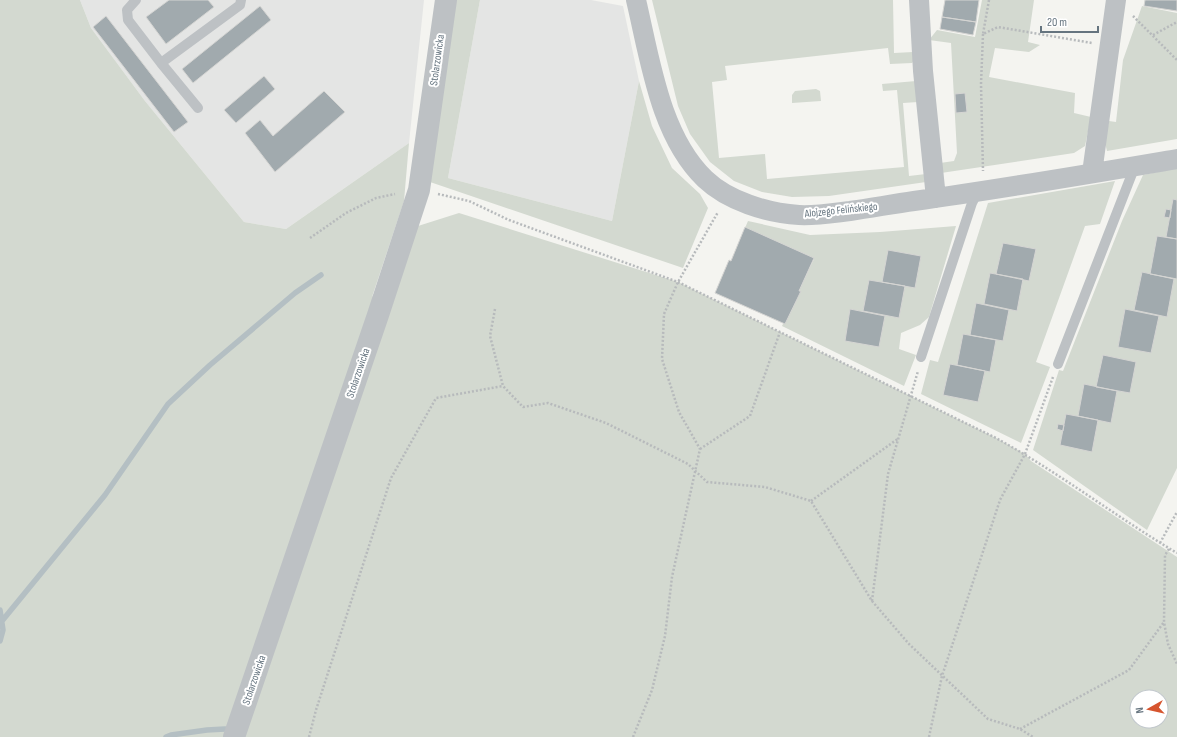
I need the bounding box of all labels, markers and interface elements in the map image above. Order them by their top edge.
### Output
scale bar [1041,8,1098,34]
text: 20 m [1047,15,1067,30]
street label: Stolarzowicka [427,34,447,86]
street label: Alojzego Felińskiego [803,200,879,220]
street label: Stolarzowicka [343,347,373,399]
street label: Stolarzowicka [239,654,269,706]
north arrow [1129,689,1169,729]
text: N [1133,706,1146,714]

